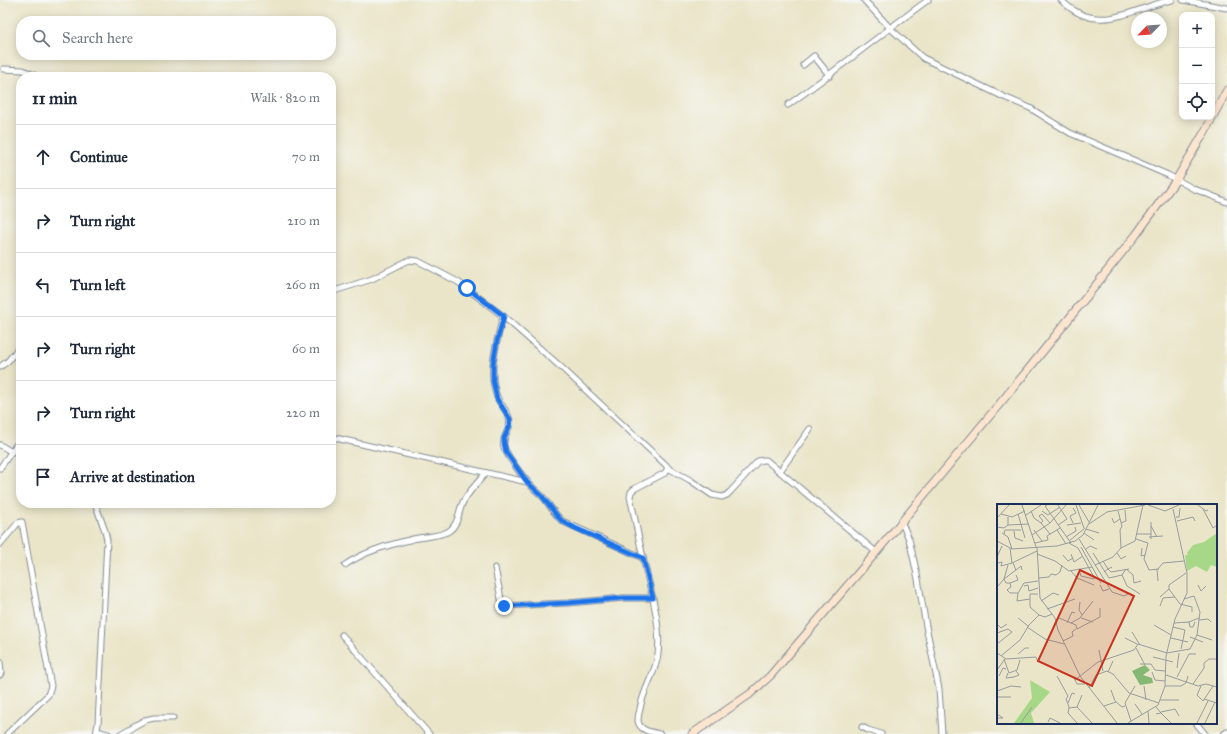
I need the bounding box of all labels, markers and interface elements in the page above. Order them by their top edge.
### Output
north arrow [1131,12,1167,48]
map controls [1179,12,1215,120]
button: + [1179,12,1215,48]
search box [16,16,336,60]
icon: search [30,27,52,49]
text: Search here [62,29,133,47]
button: − [1179,48,1215,84]
button: locate [1179,84,1215,120]
text: 11 min [32,88,77,109]
text: Walk · 820 m [250,90,320,106]
icon: ahead [32,146,54,168]
text: Continue [70,148,128,166]
text: 70 m [292,149,320,165]
icon: right [32,210,54,232]
text: Turn right [70,212,135,230]
text: 210 m [287,213,320,229]
icon: left [32,274,54,296]
text: Turn left [70,276,126,294]
text: 260 m [286,277,320,293]
route start [458,279,476,297]
icon: right [32,338,54,360]
text: Turn right [70,340,135,358]
text: 60 m [292,341,320,357]
icon: right [32,402,54,424]
text: Turn right [70,404,135,422]
text: 220 m [286,405,320,421]
icon: arrive [32,466,54,488]
text: Arrive at destination [70,468,195,486]
inset map [997,504,1217,724]
route end [495,597,513,615]

